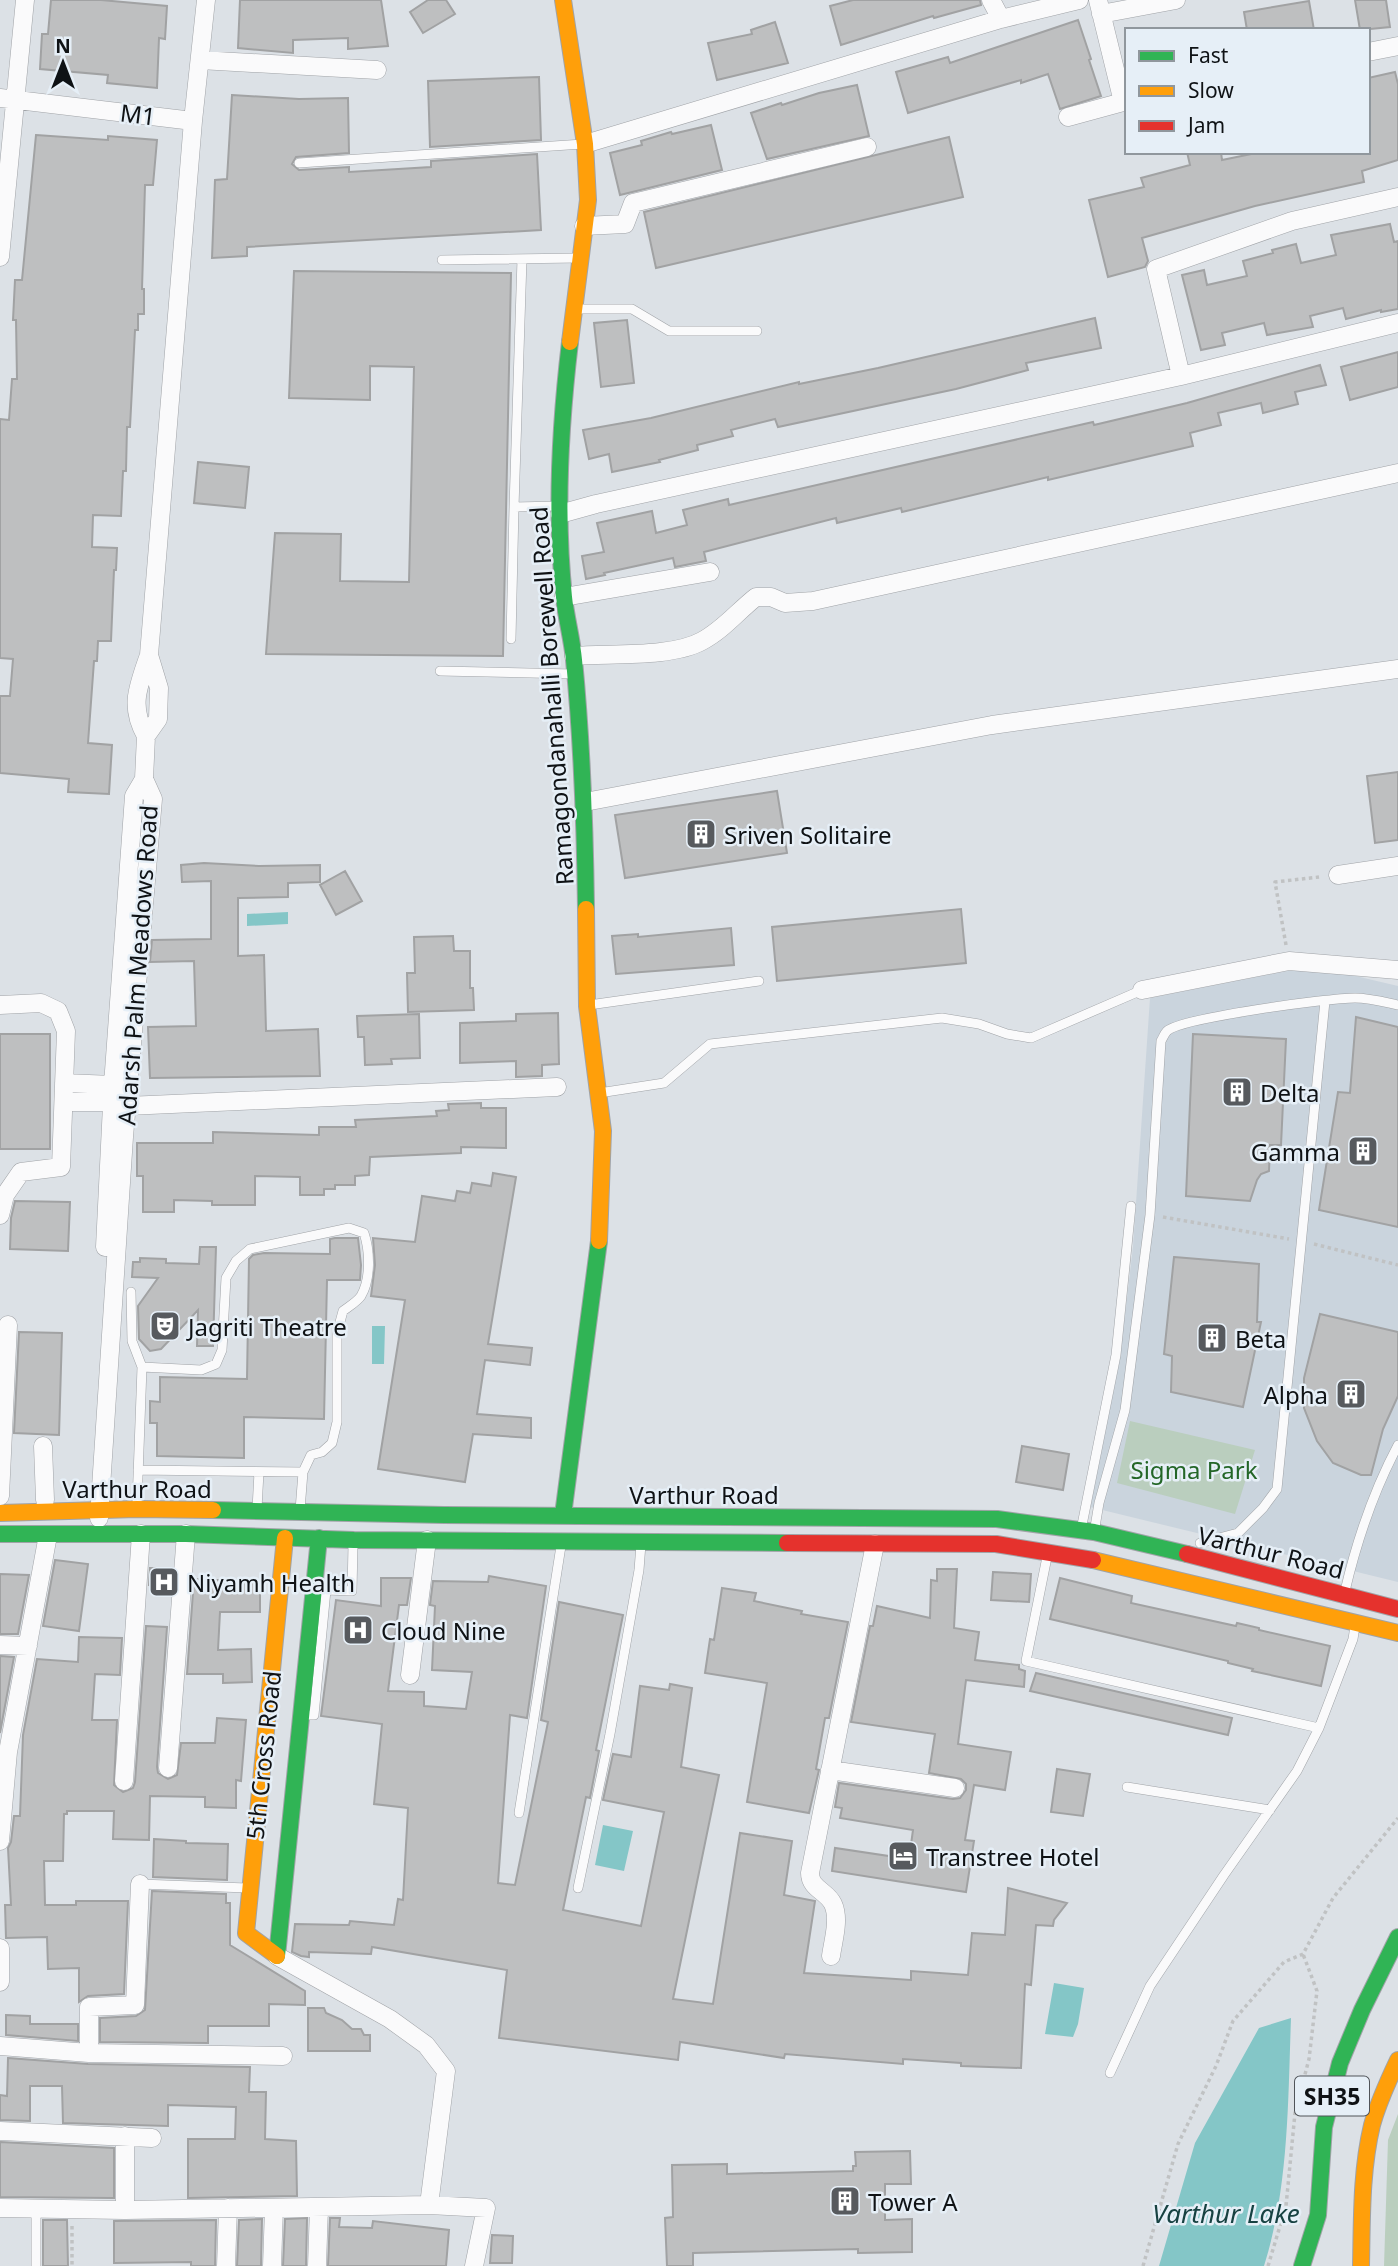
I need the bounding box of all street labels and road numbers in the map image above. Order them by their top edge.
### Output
street label: M1 [118,95,158,133]
street label: Ramagondanahalli Borewell Road [521,506,581,886]
street label: Adarsh Palm Meadows Road [109,804,165,1126]
street label: Varthur Road [62,1472,212,1505]
street label: Varthur Road [629,1478,779,1511]
street label: Varthur Road [1195,1518,1347,1586]
street label: 5th Cross Road [238,1669,288,1841]
road number: SH35 [1295,2076,1369,2116]

